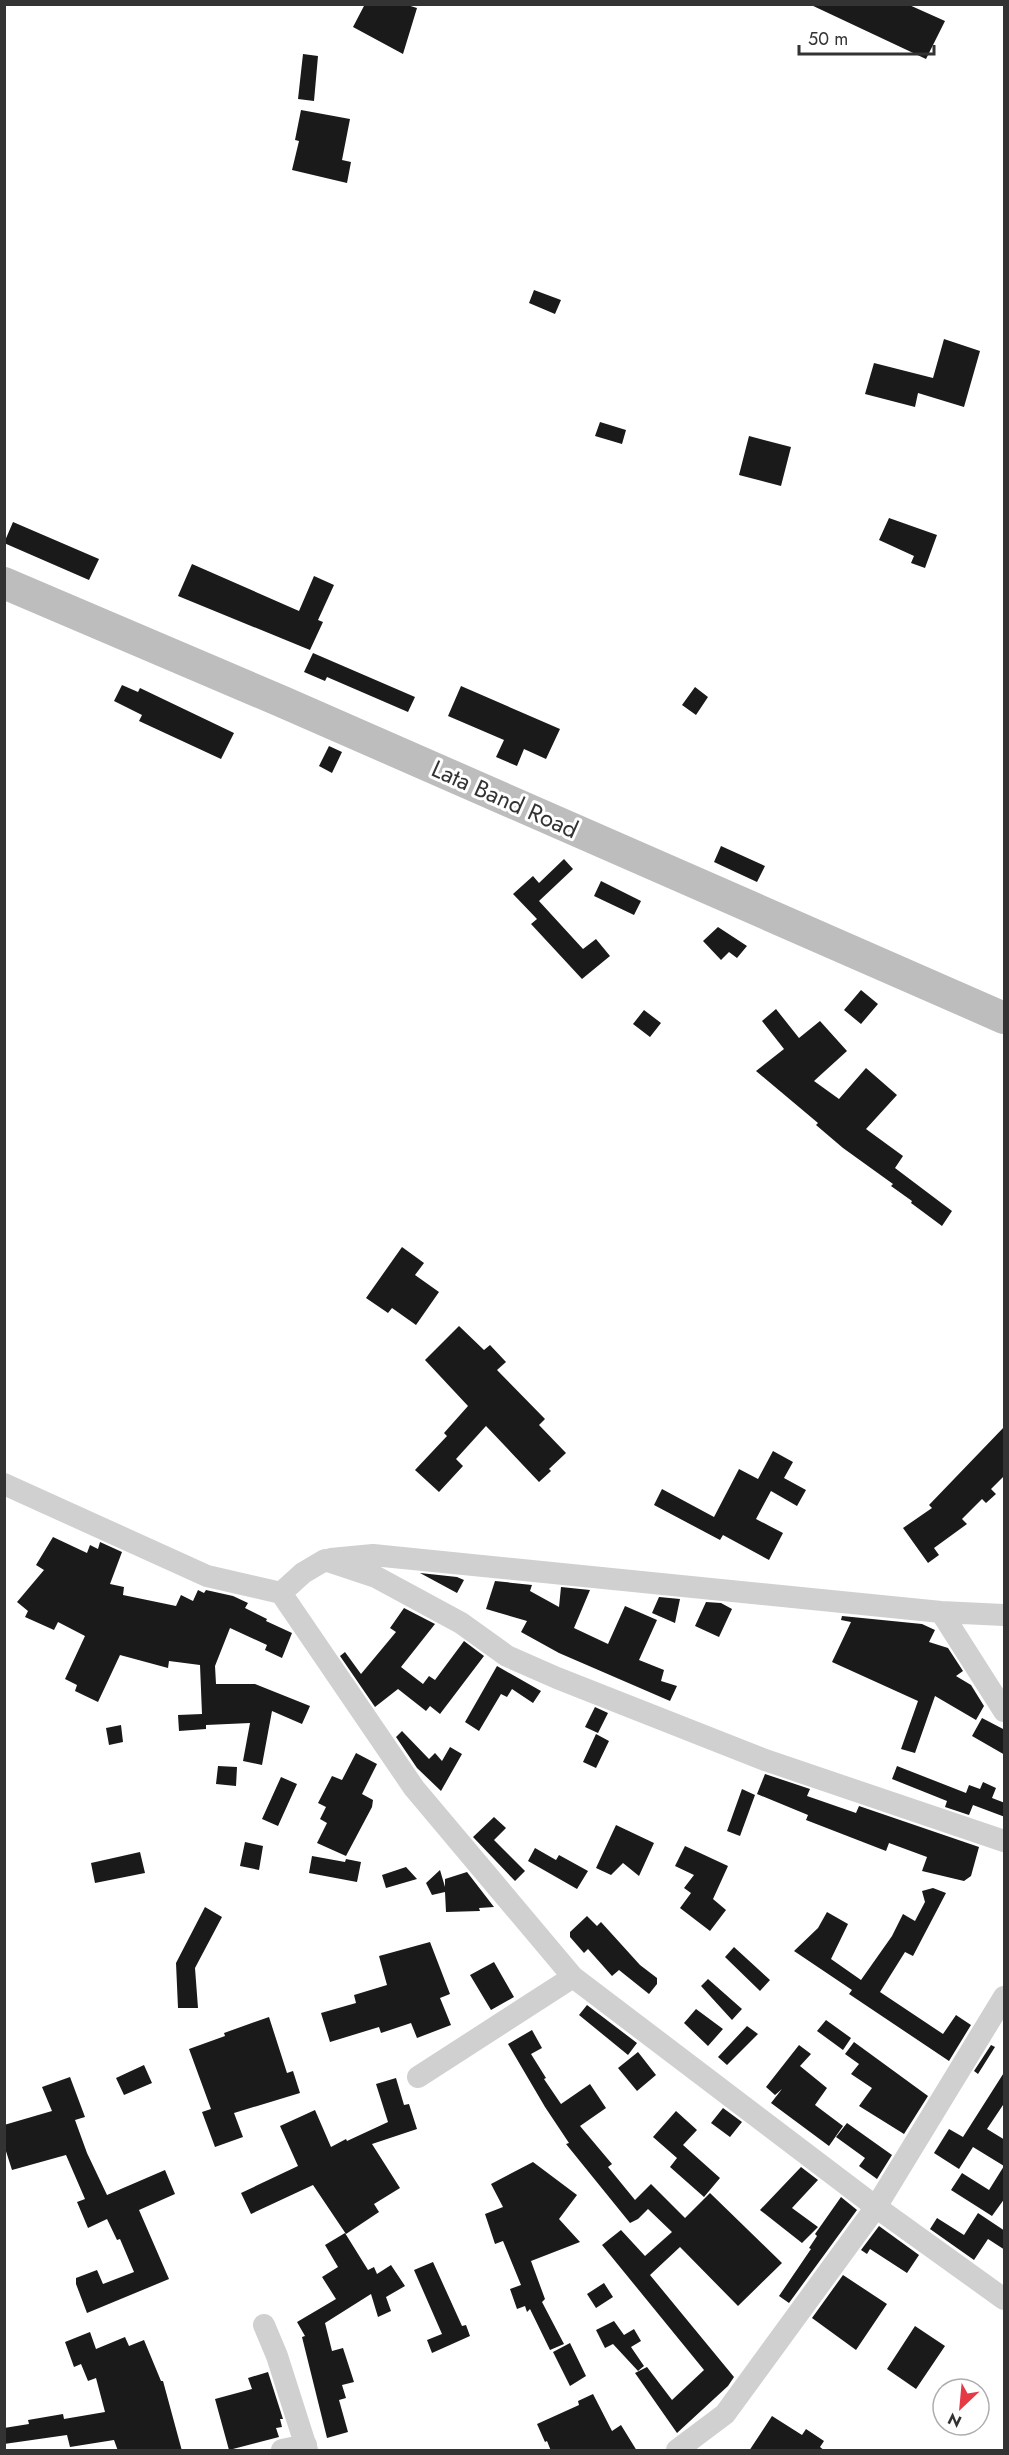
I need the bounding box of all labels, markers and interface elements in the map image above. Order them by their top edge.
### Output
scale bar [799,18,934,56]
text: 50 m [808,26,848,52]
street label: Lata Band Road [426,751,584,847]
north arrow [931,2377,991,2437]
text: N [944,2407,965,2433]

